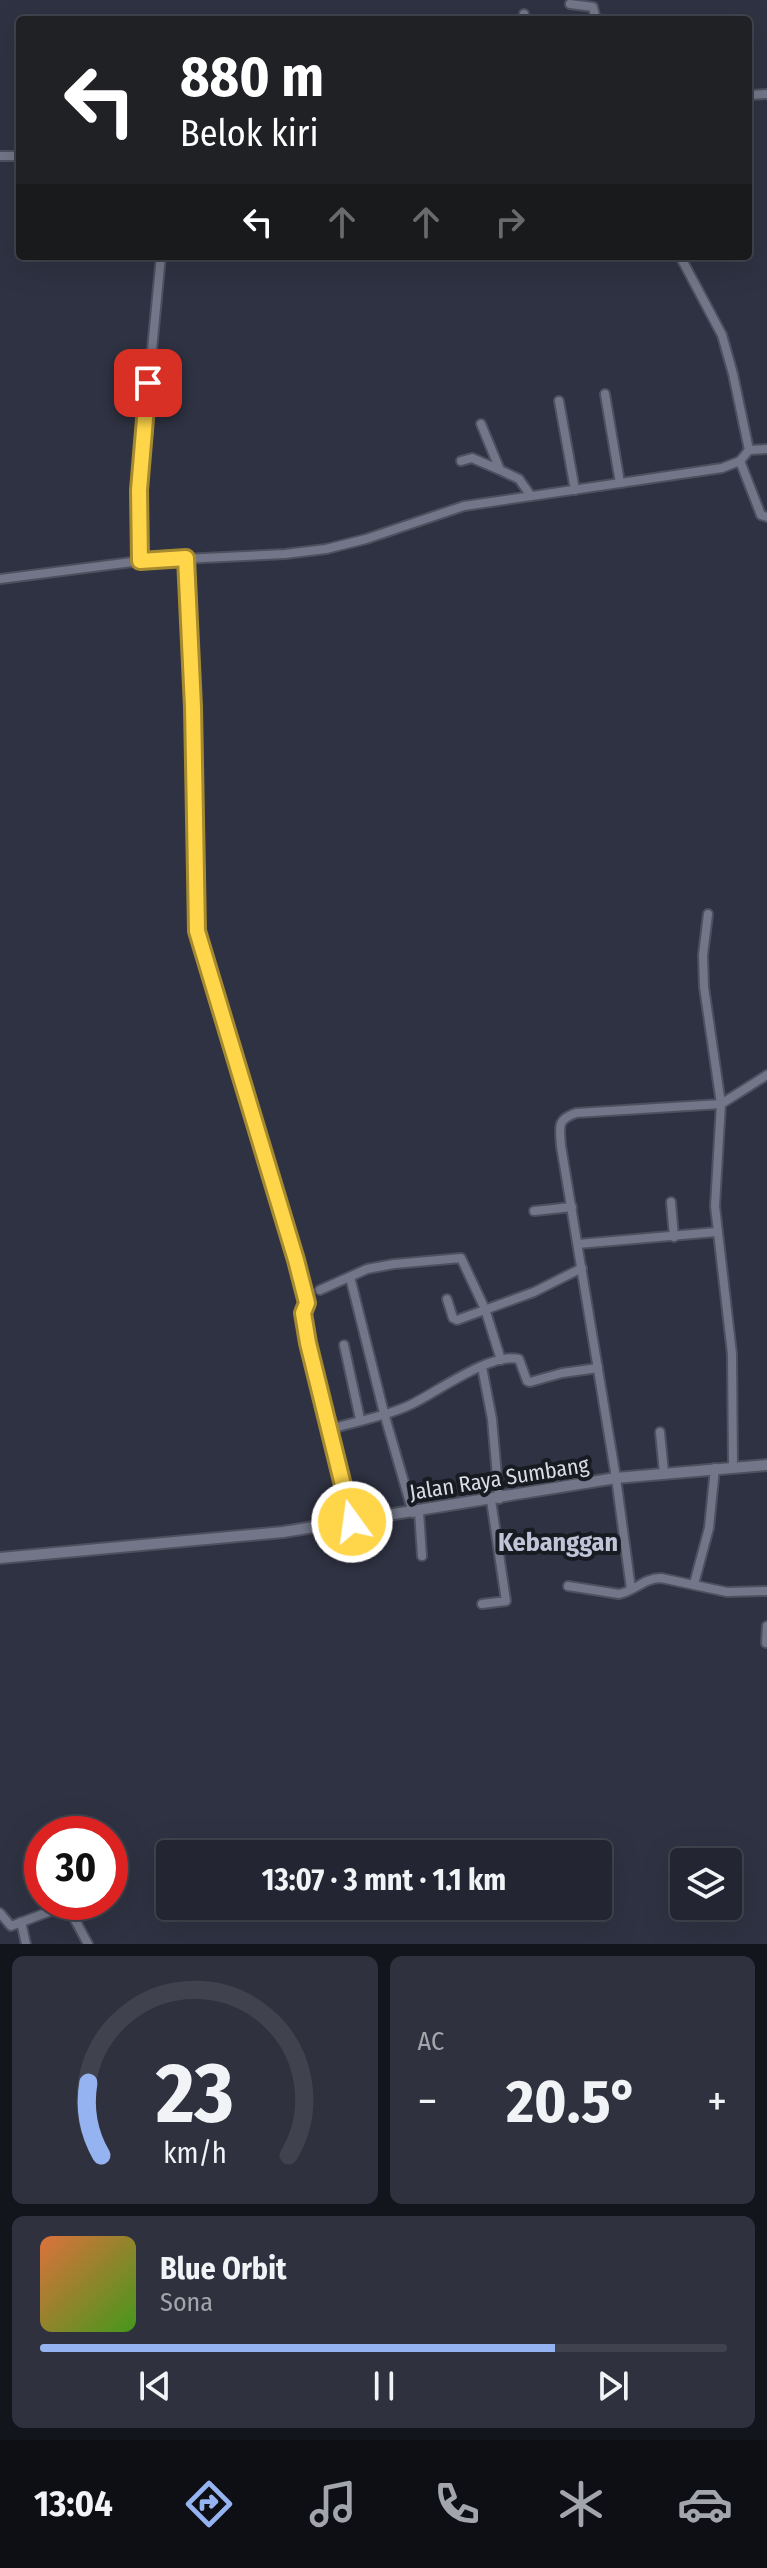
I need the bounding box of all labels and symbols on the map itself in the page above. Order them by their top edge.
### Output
pin [114,349,182,417]
street label: Jalan Raya Sumbang [408,1451,591,1506]
position arrow [310,1480,394,1564]
district label: Kebanggan [498,1527,618,1558]
speed limit sign: 30 [24,1816,128,1920]

